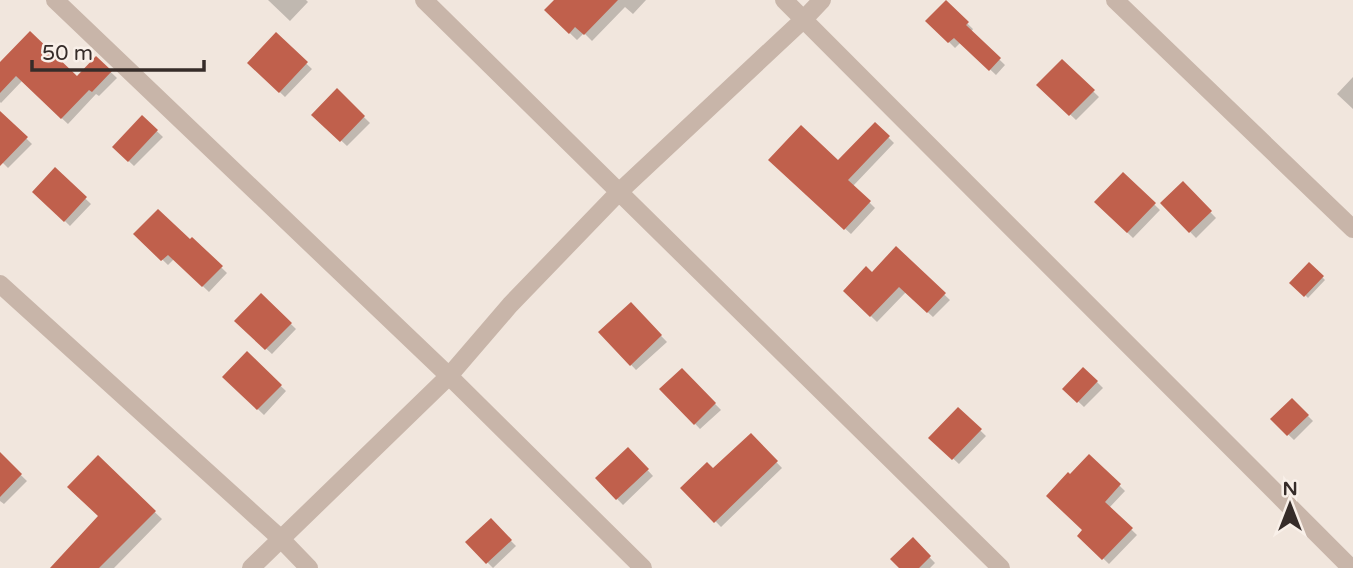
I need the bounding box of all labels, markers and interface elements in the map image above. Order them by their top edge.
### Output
scale bar [32,28,203,72]
text: 50 m [42,41,93,66]
north arrow [1255,470,1325,540]
text: N [1282,478,1298,500]

